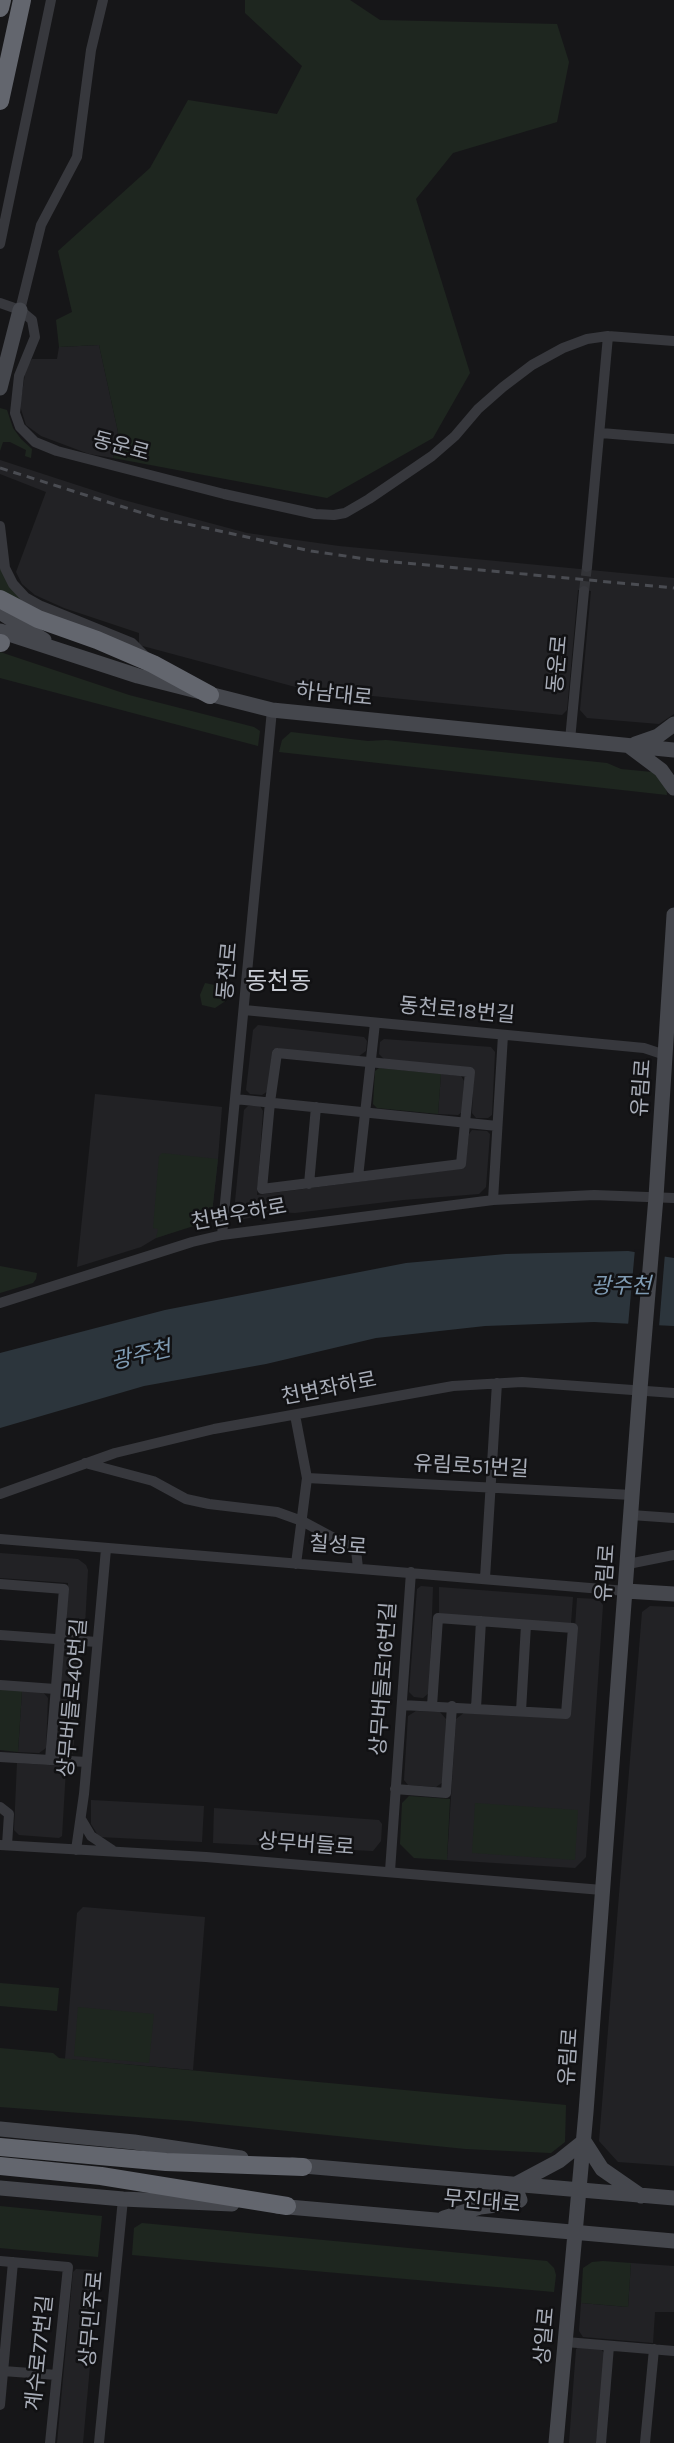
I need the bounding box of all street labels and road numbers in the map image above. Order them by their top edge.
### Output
street label: 동운로 [90,427,152,467]
street label: 동운로 [543,634,573,694]
street label: 하남대로 [294,678,374,712]
street label: 동천로 [213,941,243,1001]
street label: 동천로18번길 [398,993,516,1029]
street label: 유림로 [627,1058,657,1118]
street label: 천변우하로 [189,1194,289,1236]
street label: 천변좌하로 [279,1367,379,1411]
street label: 유림로51번길 [413,1451,529,1483]
street label: 칠성로 [308,1531,368,1561]
street label: 유림로 [591,1543,621,1603]
street label: 상무버들로16번길 [366,1601,402,1757]
street label: 상무버들로40번길 [54,1617,92,1779]
street label: 상무버들로 [257,1829,355,1861]
street label: 유림로 [554,2027,584,2087]
street label: 무진대로 [442,2186,522,2218]
street label: 상무민주로 [75,2270,109,2368]
street label: 계수로77번길 [21,2294,59,2412]
street label: 상일로 [530,2306,560,2366]

